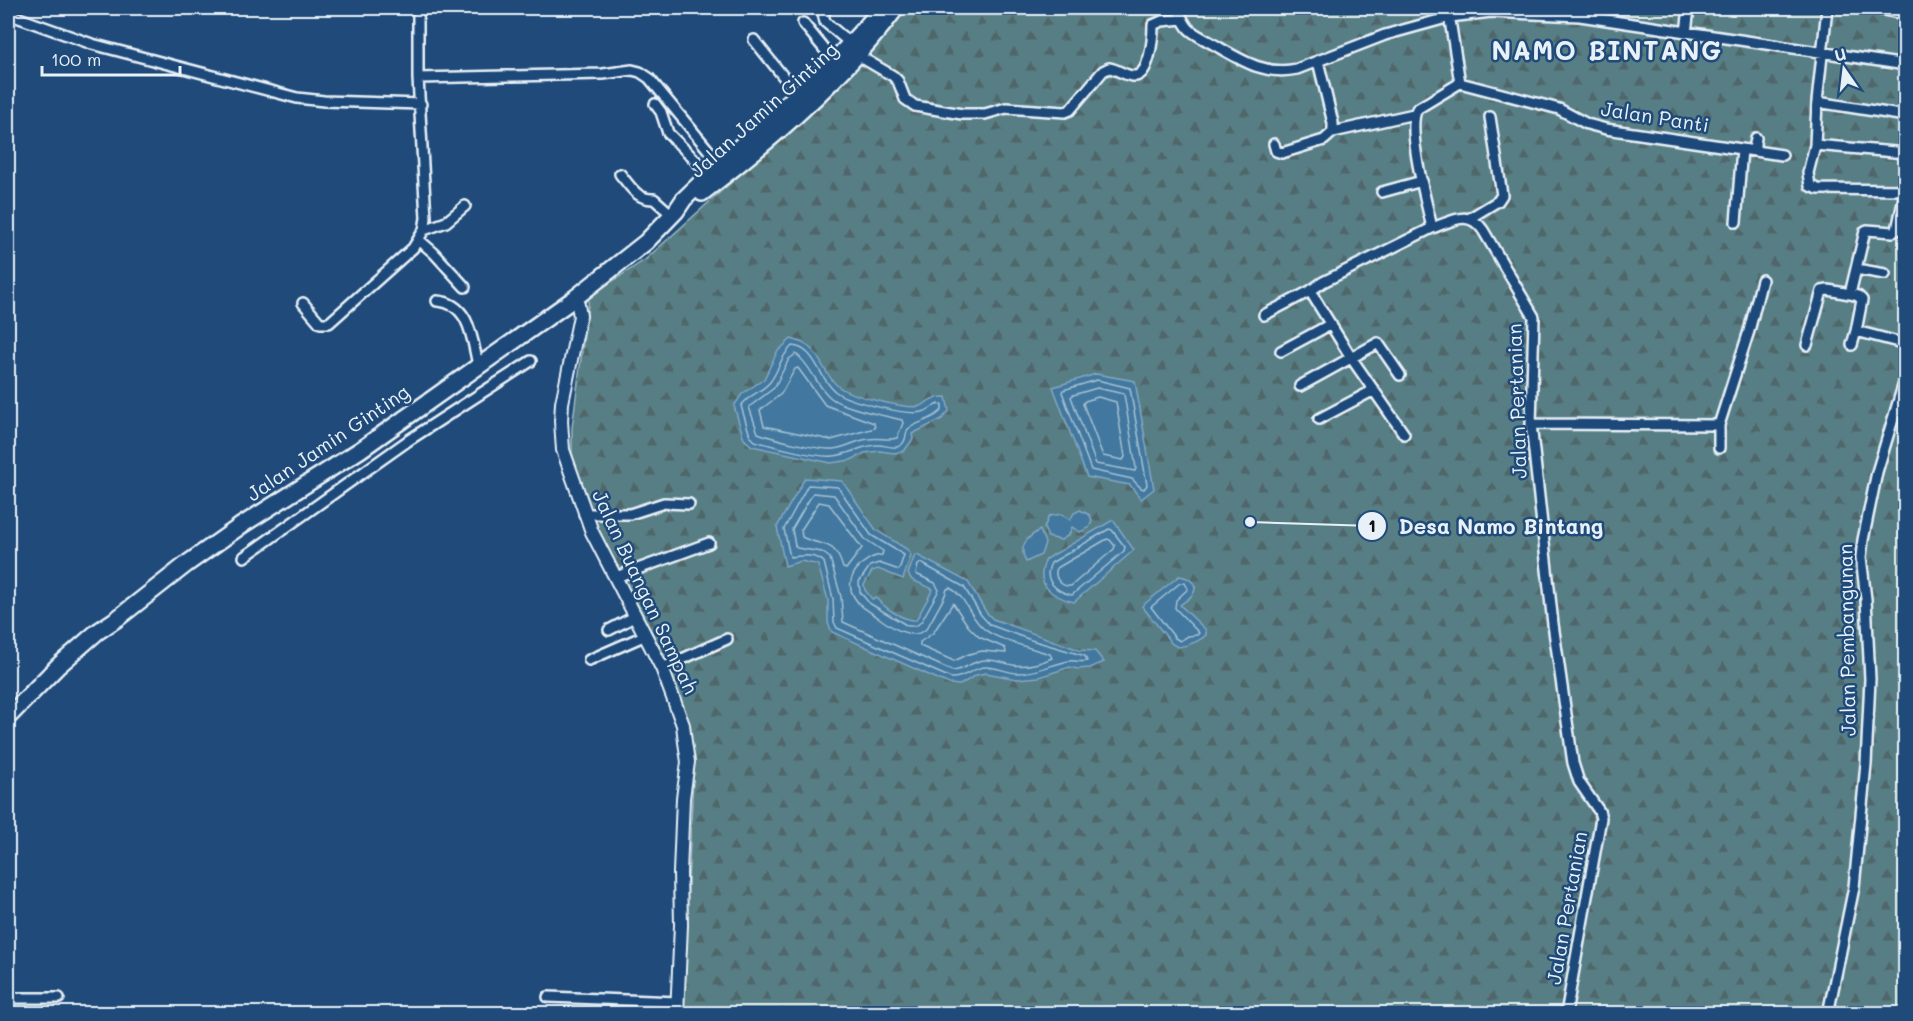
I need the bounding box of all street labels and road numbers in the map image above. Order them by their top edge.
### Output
street label: Jalan Jamin Ginting [684,36,843,183]
street label: Jalan Panti [1599,95,1711,137]
street label: Jalan Pertanian [1500,323,1532,479]
street label: Jalan Jamin Ginting [241,378,414,506]
street label: Jalan Buangan Sampah [587,485,705,698]
street label: Jalan Pembangunan [1831,544,1861,736]
street label: Jalan Pertanian [1540,829,1592,986]

